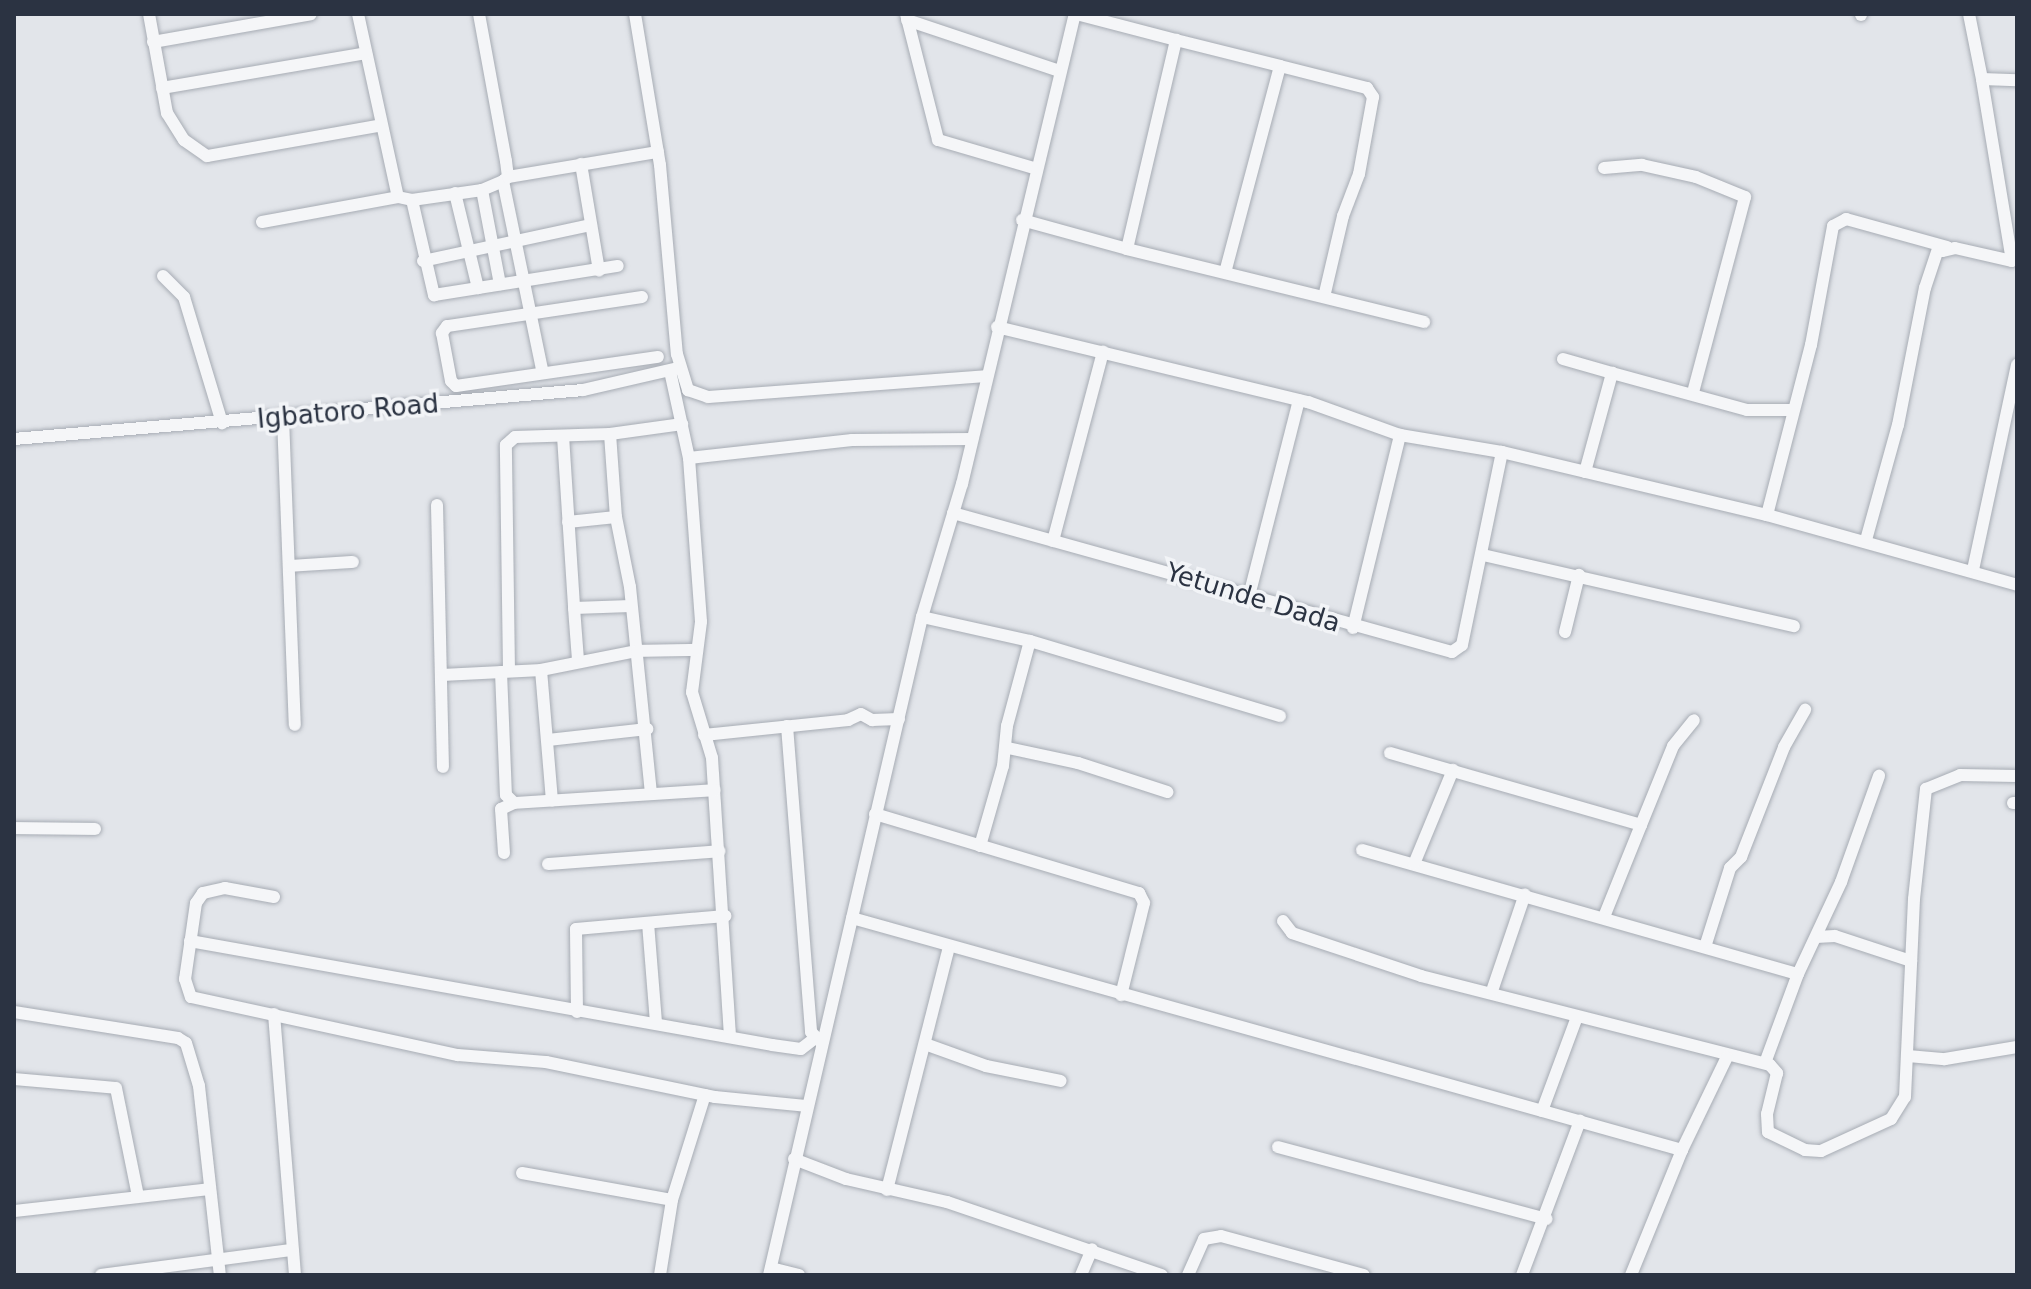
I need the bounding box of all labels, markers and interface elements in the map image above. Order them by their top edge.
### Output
street label: Igbatoro Road [256,389,440,435]
street label: Yetunde Dada [1162,557,1344,639]

